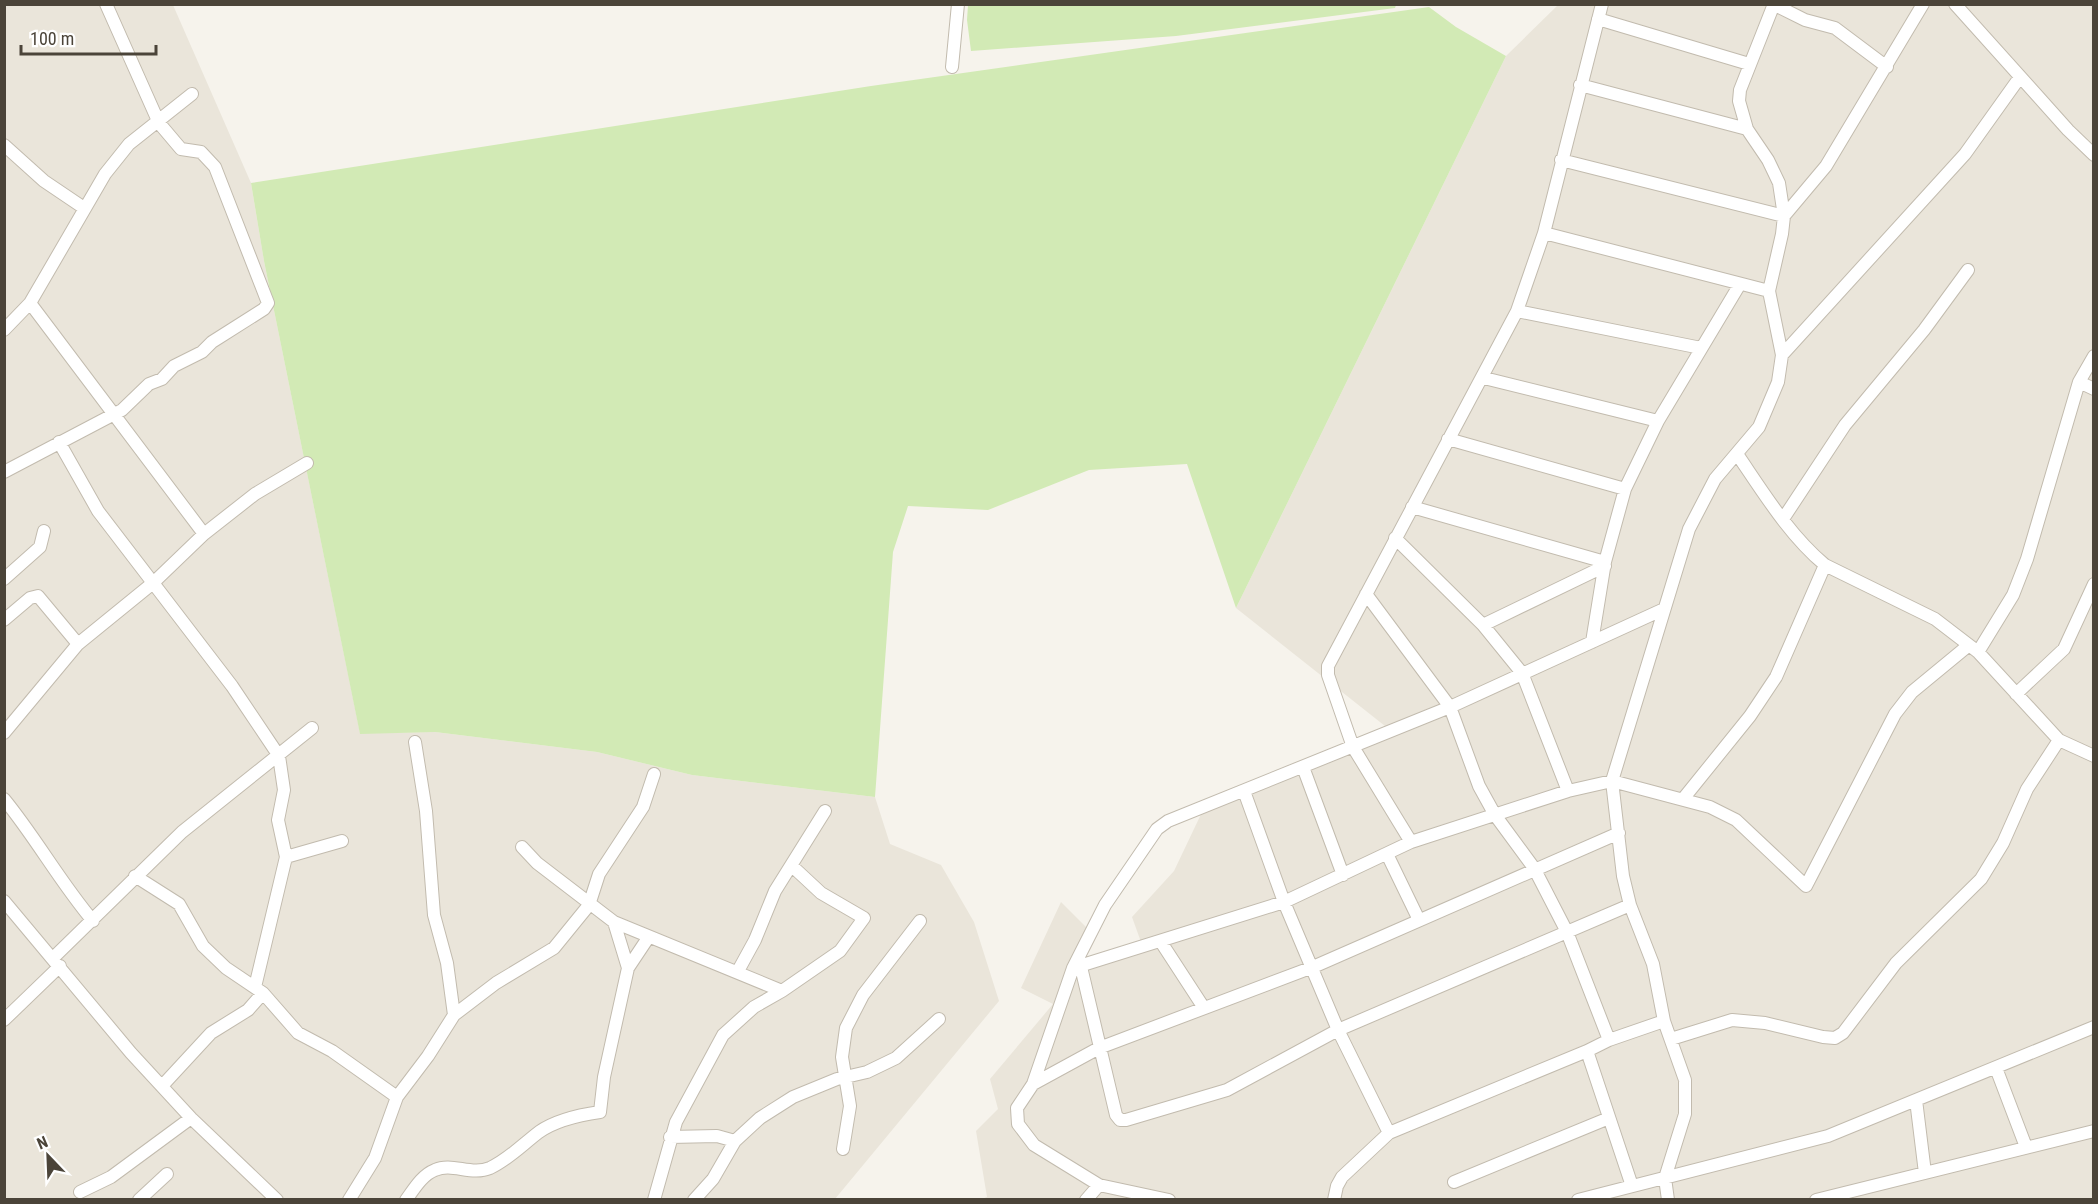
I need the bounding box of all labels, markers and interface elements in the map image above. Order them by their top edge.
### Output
scale bar [21,18,156,56]
text: 100 m [30,28,74,49]
north arrow [18,1126,78,1186]
text: N [34,1132,51,1153]

